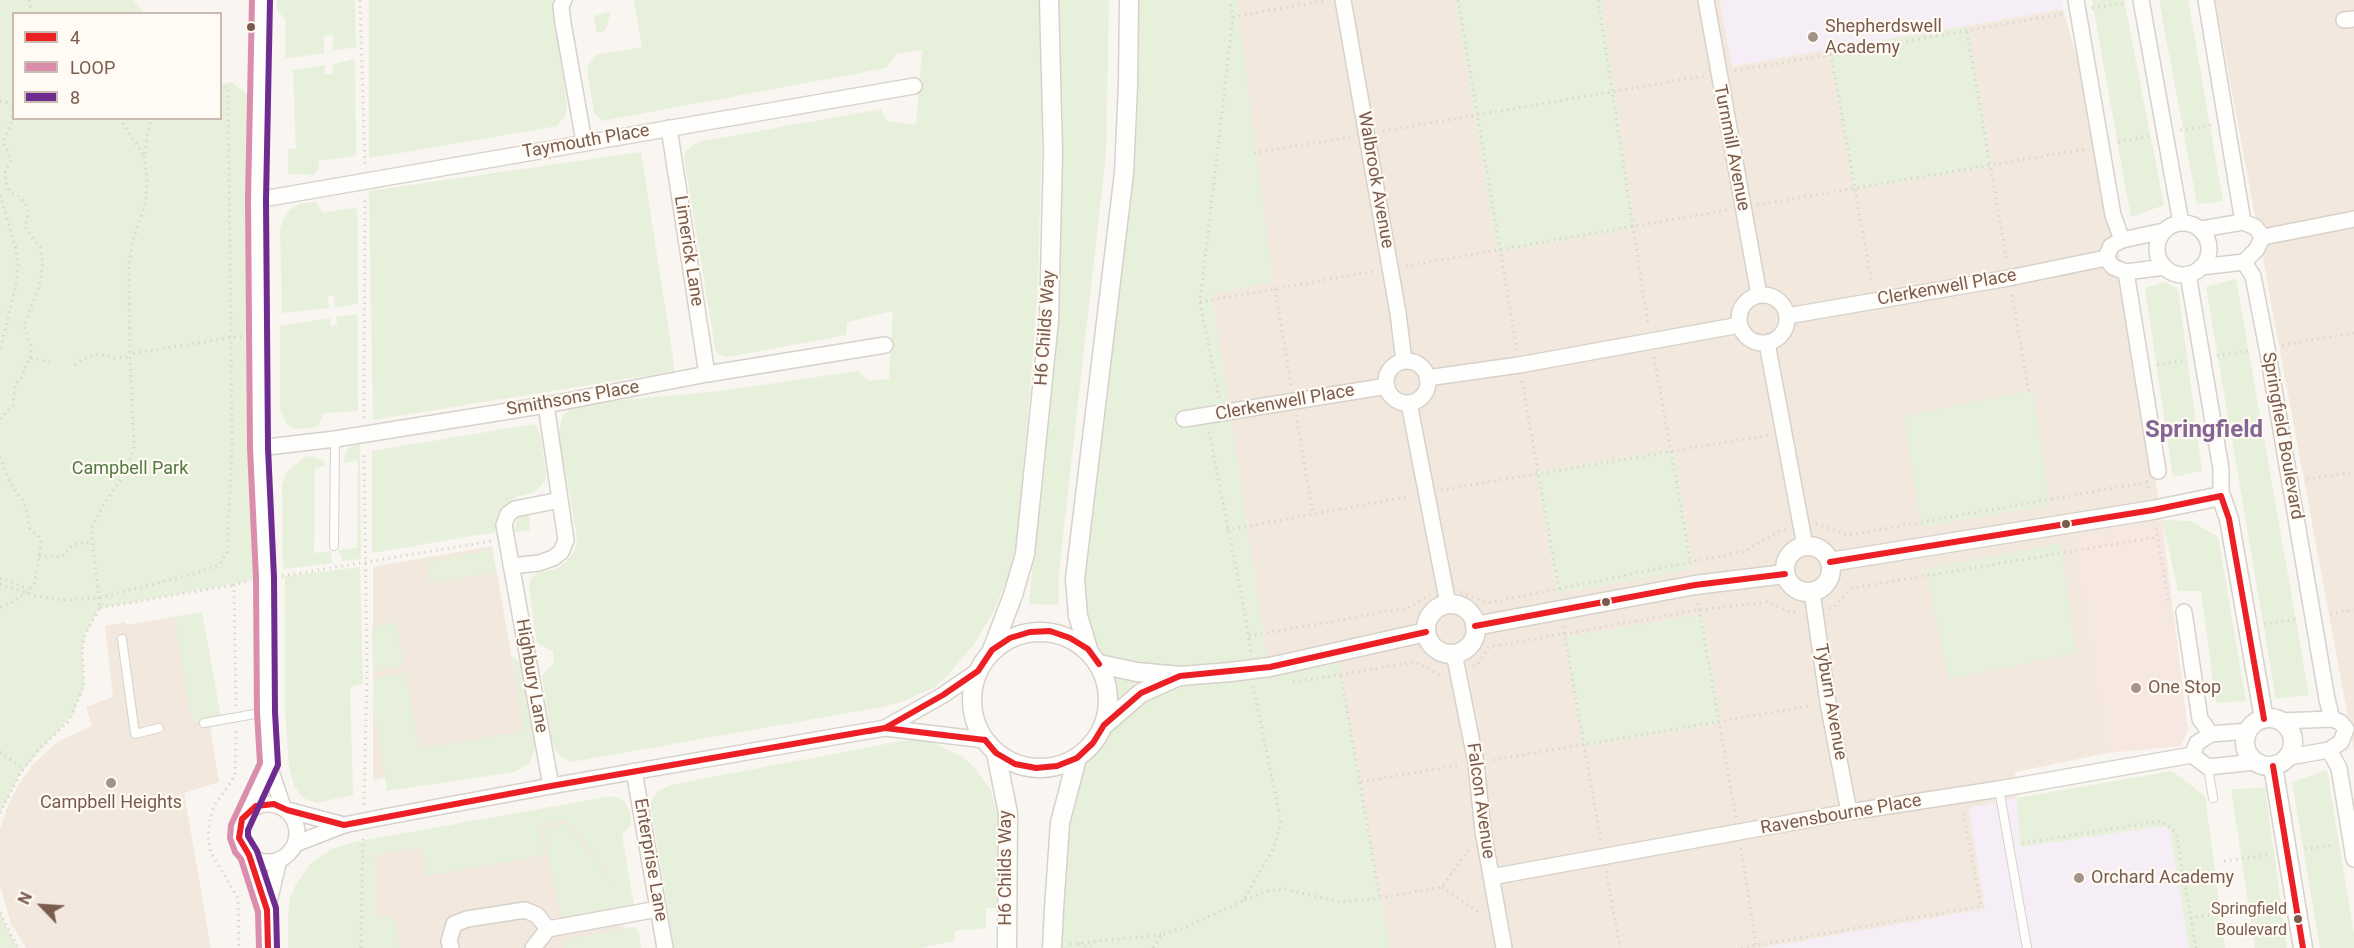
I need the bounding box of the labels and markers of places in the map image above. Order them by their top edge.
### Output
place label: Shepherdswell Academy [1825,16,1942,58]
unlabelled marker [245,21,257,33]
marker: Shepherdswell Academy [1806,30,1820,44]
unlabelled marker [2060,518,2072,530]
unlabelled marker [1600,596,1612,608]
place label: One Stop [2148,677,2221,699]
marker: One Stop [2129,681,2143,695]
marker: Campbell Heights [104,776,118,790]
place label: Campbell Heights [40,792,182,814]
place label: Orchard Academy [2091,867,2234,889]
marker: Orchard Academy [2072,871,2086,885]
place label: Springfield Boulevard [2211,900,2287,938]
marker: Springfield Boulevard [2292,913,2304,925]

